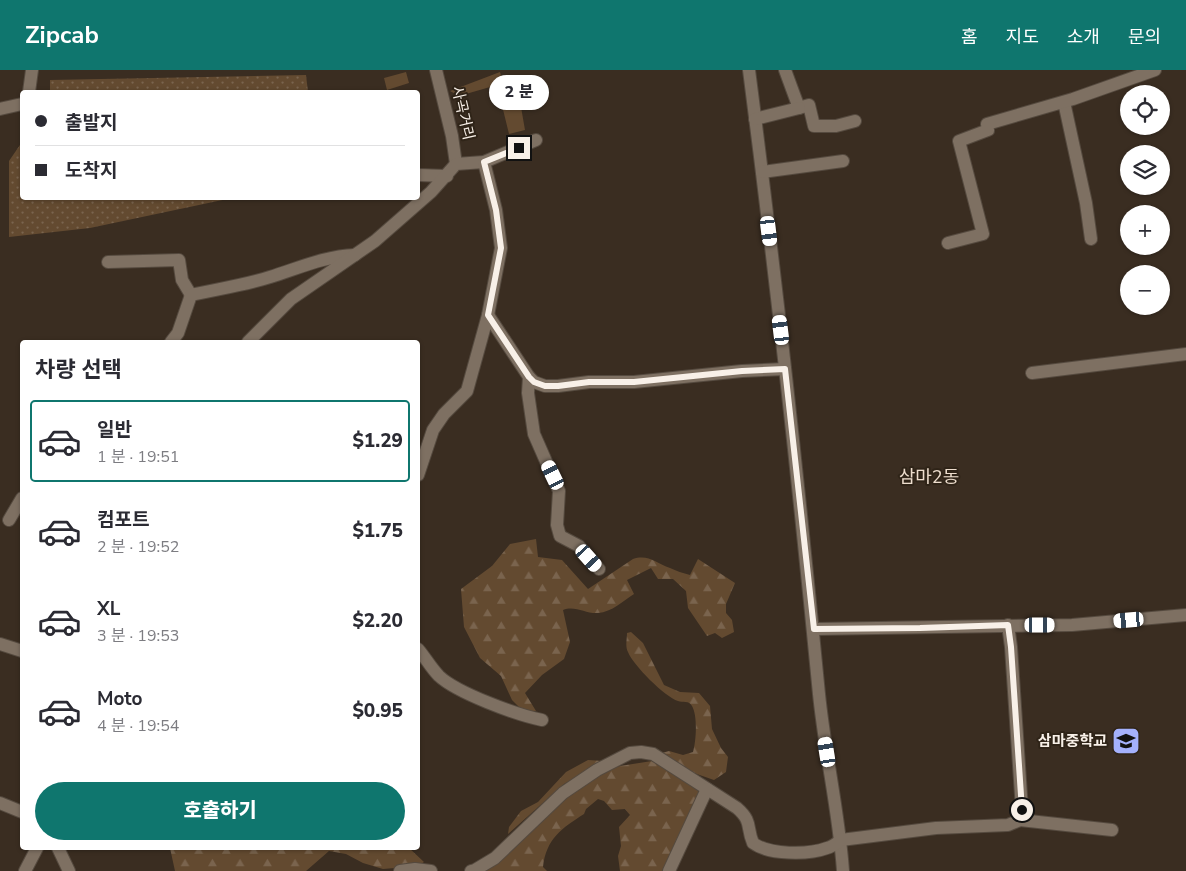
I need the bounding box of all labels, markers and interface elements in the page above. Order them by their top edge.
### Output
text: Zipcab [25,19,99,51]
text: 홈 [961,25,978,49]
text: 지도 [1006,25,1039,49]
text: 소개 [1067,25,1100,49]
text: 문의 [1128,25,1161,49]
callout: 2 분 [489,75,549,110]
text: 2 분 [505,81,533,103]
street label: 사곡거리 [447,84,479,142]
map controls [1120,85,1170,315]
button: locate [1120,85,1170,135]
text: 출발지 [65,110,117,136]
route end [508,137,530,159]
button: layers [1120,145,1170,195]
text: 도착지 [65,158,117,184]
button: + [1120,205,1170,255]
car [759,215,778,247]
button: − [1120,265,1170,315]
car [771,314,790,346]
text: 차량 선택 [35,355,122,385]
text: 일반 [97,417,132,443]
icon: car [37,419,82,464]
text: $1.29 [352,428,403,454]
text: 1 분 · 19:51 [97,446,179,468]
car [539,458,566,492]
district label: 삼마2동 [899,465,959,489]
text: 컴포트 [97,507,149,533]
icon: car [37,509,82,554]
text: $1.75 [352,518,403,544]
text: 2 분 · 19:52 [97,536,179,558]
car [573,542,604,574]
text: XL [97,596,120,622]
icon: car [37,599,82,644]
text: $2.20 [352,608,403,634]
car [1113,611,1144,629]
car [1025,618,1055,633]
text: 3 분 · 19:53 [97,625,179,647]
text: Moto [97,686,143,712]
icon: car [37,689,82,734]
text: $0.95 [352,698,403,724]
text: 4 분 · 19:54 [97,715,179,737]
school or university icon: 삼마중학교 [1111,726,1141,756]
place label: 삼마중학교 [1038,731,1107,751]
car [817,736,836,768]
button: 호출하기 [35,782,405,840]
route start [1011,799,1033,821]

